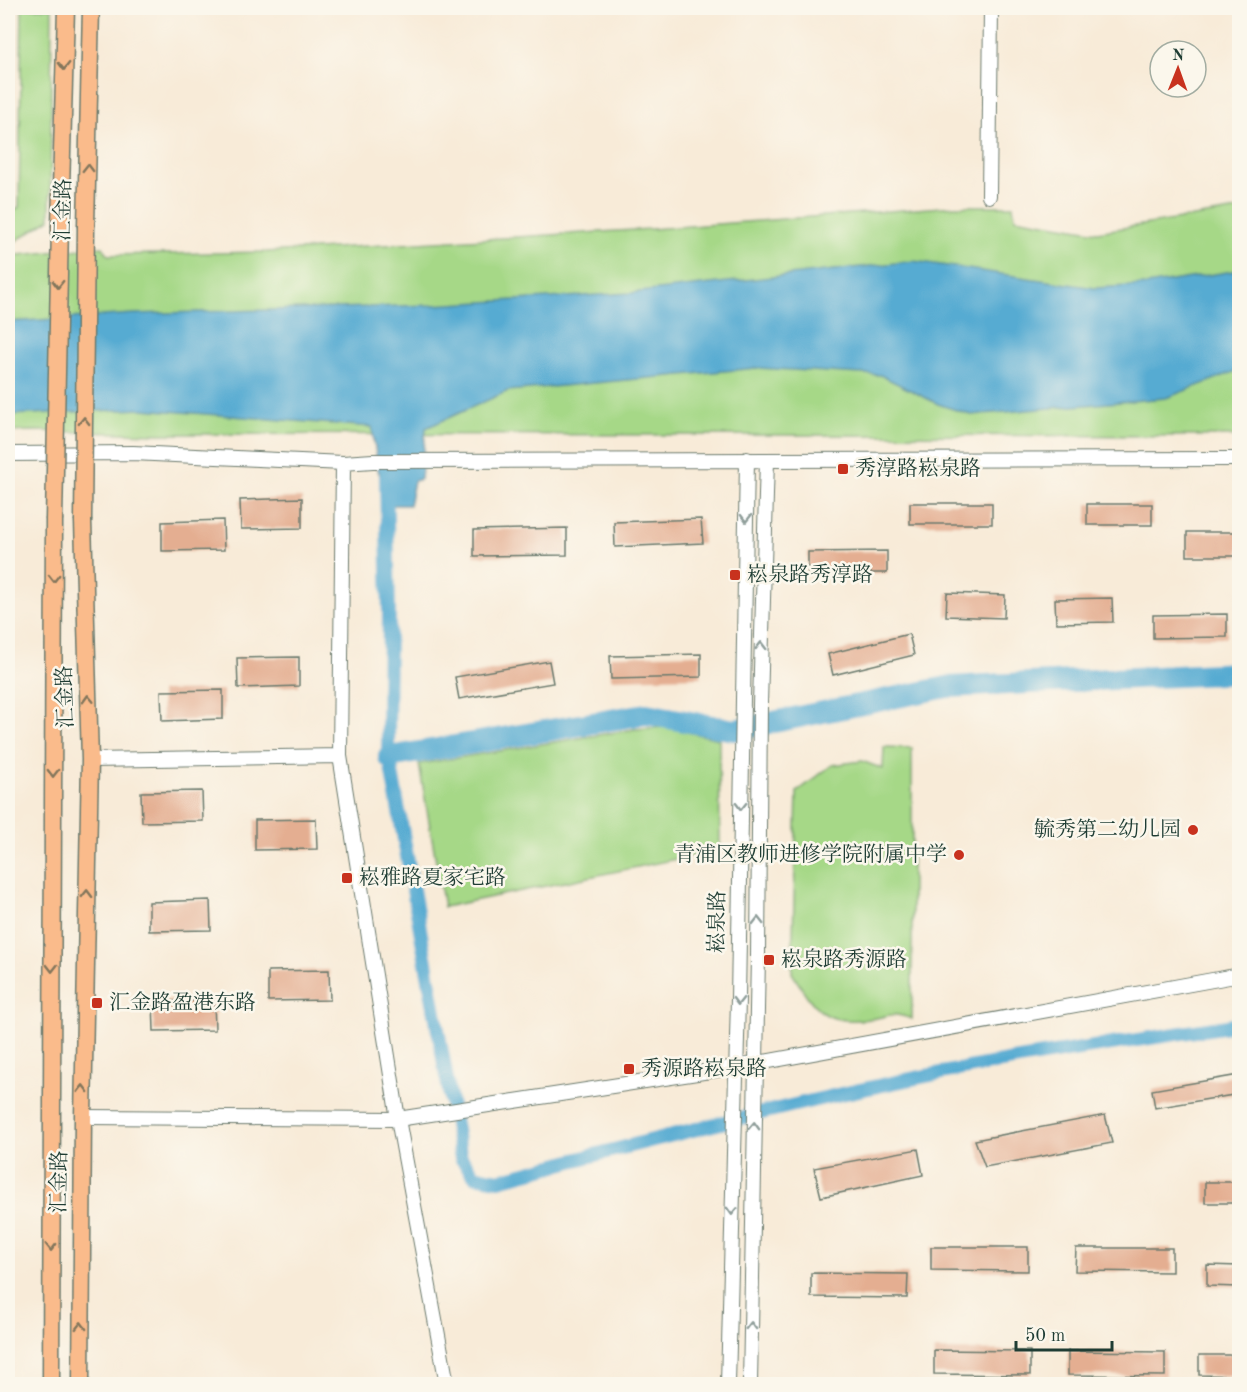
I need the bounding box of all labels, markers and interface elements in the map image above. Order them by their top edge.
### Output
north arrow [1148,39,1208,99]
text: N [1172,48,1185,64]
one-way arrow [58,61,71,70]
one-way arrow [81,163,94,172]
street label: 汇金路 [51,178,75,242]
one-way arrow [52,279,65,288]
one-way arrow [78,416,90,425]
place label: 秀淳路崧泉路 [855,457,981,480]
marker: 秀淳路崧泉路 [836,462,850,476]
one-way arrow [740,513,752,522]
place label: 崧泉路秀淳路 [747,563,873,586]
marker: 崧泉路秀淳路 [728,568,742,582]
one-way arrow [48,574,60,583]
one-way arrow [755,641,767,650]
street label: 汇金路 [52,665,78,729]
one-way arrow [82,695,95,704]
one-way arrow [47,769,59,778]
one-way arrow [735,801,747,810]
place label: 毓秀第二幼儿园 [1034,818,1181,841]
marker: 毓秀第二幼儿园 [1186,823,1200,837]
place label: 青浦区教师进修学院附属中学 [674,843,947,866]
marker: 青浦区教师进修学院附属中学 [952,848,966,862]
place label: 崧雅路夏家宅路 [359,866,506,889]
marker: 崧雅路夏家宅路 [340,871,354,885]
one-way arrow [81,890,94,899]
street label: 崧泉路 [705,890,729,954]
one-way arrow [752,916,764,925]
place label: 崧泉路秀源路 [781,948,907,971]
marker: 崧泉路秀源路 [762,953,776,967]
one-way arrow [46,964,58,973]
place label: 汇金路盈港东路 [109,991,256,1014]
marker: 汇金路盈港东路 [90,996,104,1010]
one-way arrow [732,996,744,1005]
place label: 秀源路崧泉路 [641,1057,767,1080]
marker: 秀源路崧泉路 [622,1062,636,1076]
one-way arrow [77,1085,90,1094]
one-way arrow [748,1122,760,1131]
street label: 汇金路 [47,1150,71,1214]
one-way arrow [726,1207,739,1216]
one-way arrow [45,1243,57,1252]
scale bar [1016,1314,1112,1352]
one-way arrow [75,1322,87,1331]
one-way arrow [745,1322,757,1331]
text: 50 m [1025,1327,1065,1345]

